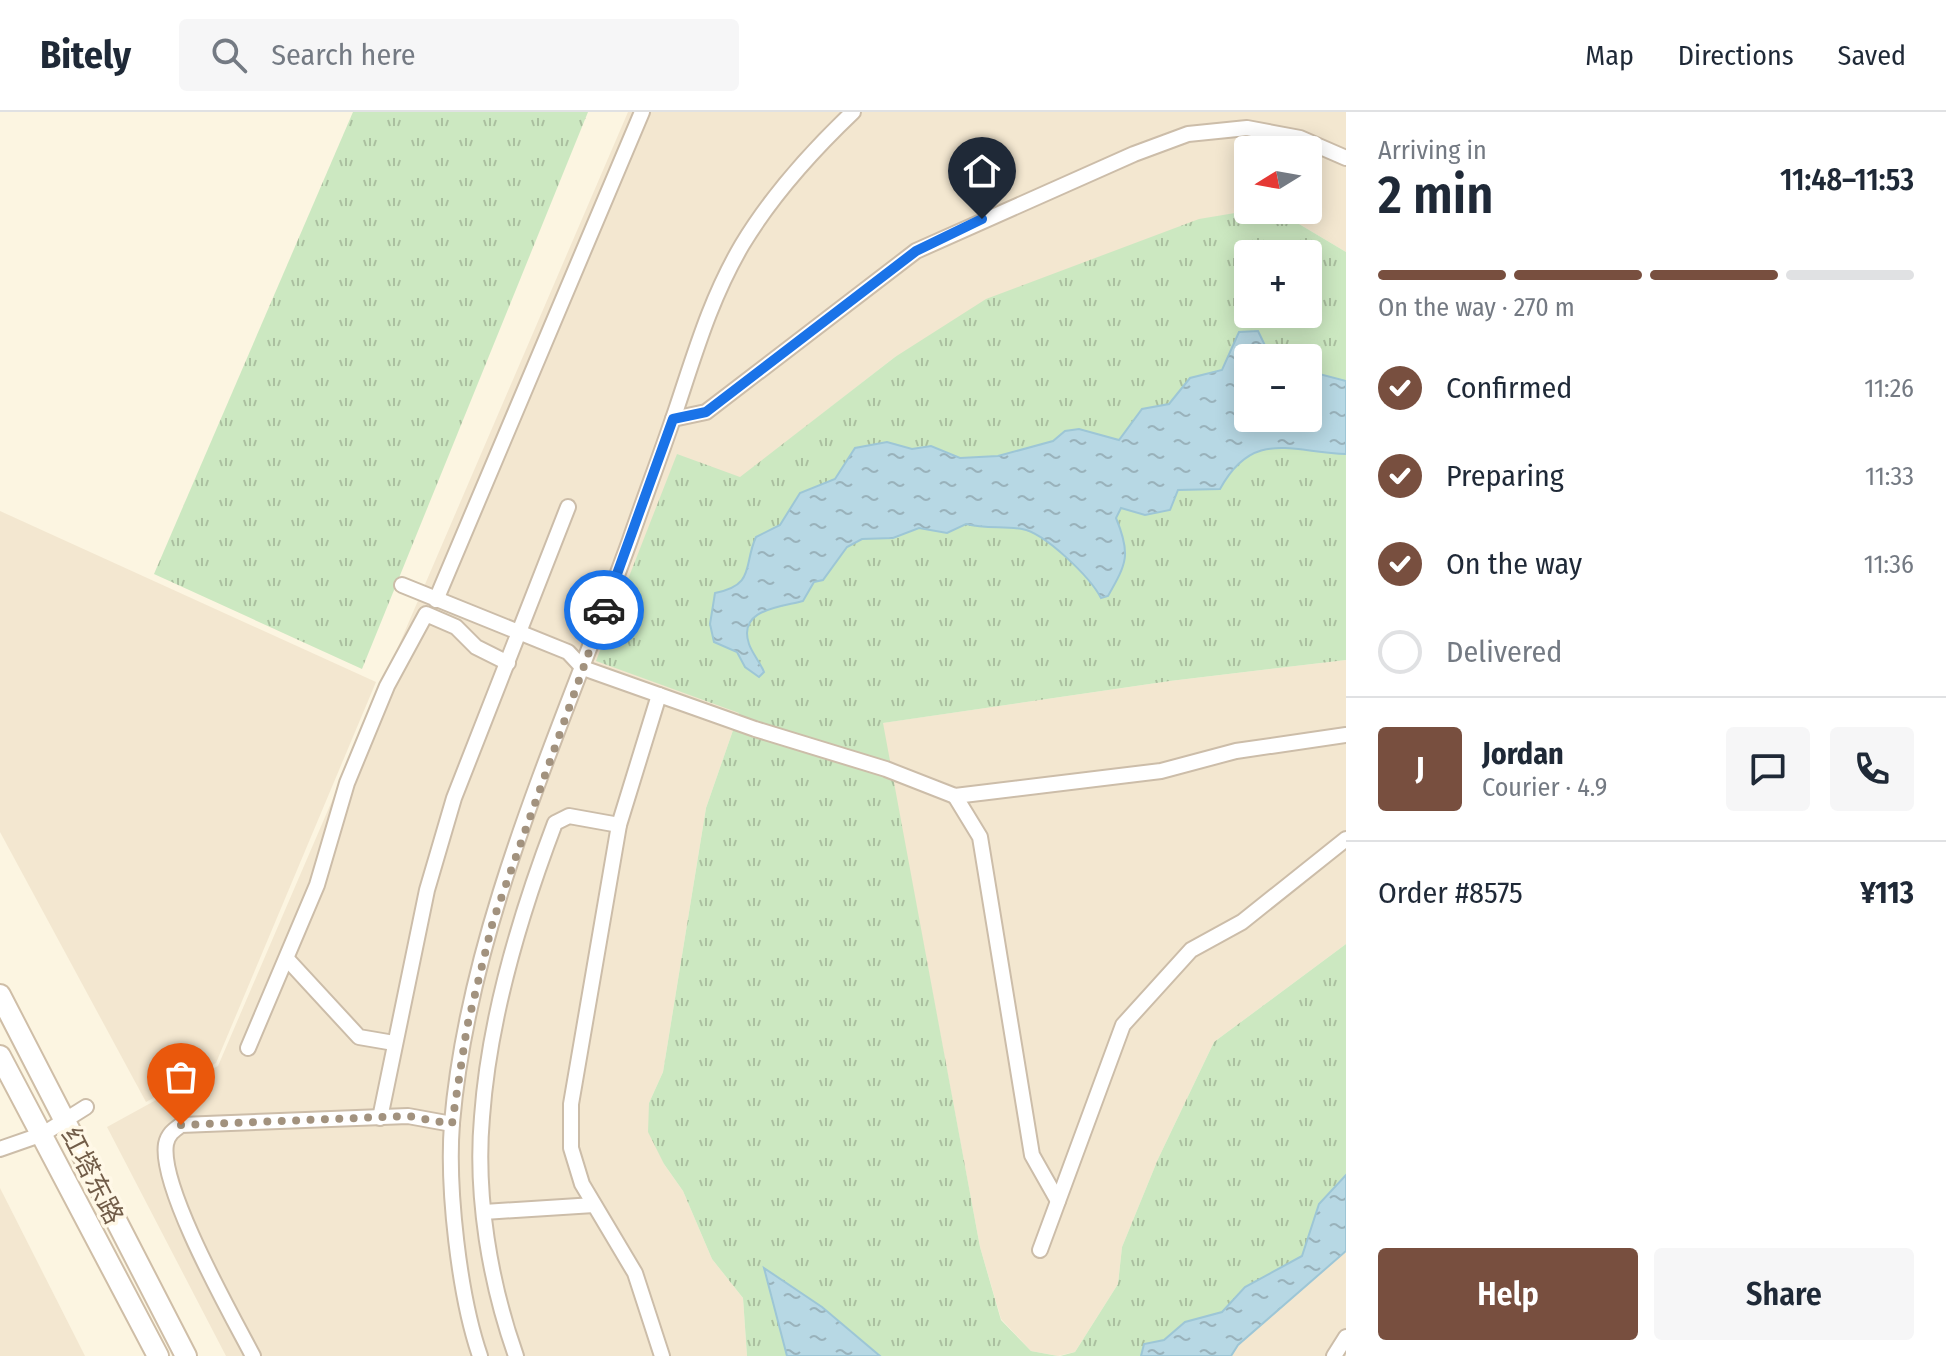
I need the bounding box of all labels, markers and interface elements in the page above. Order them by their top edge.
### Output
search box [179,19,739,91]
text: Bitely [40,32,131,78]
icon: search [207,33,251,77]
text: Search here [271,37,416,73]
text: Map [1585,39,1634,72]
text: Directions [1678,39,1794,72]
text: Saved [1838,39,1906,72]
text: Arriving in [1378,135,1487,166]
north arrow [1234,136,1322,224]
map controls [1234,136,1322,432]
pin [948,137,1016,219]
icon: home [960,149,1004,193]
text: 11:48–11:53 [1780,162,1914,198]
text: 2 min [1378,164,1494,227]
button: + [1234,240,1322,328]
text: On the way · 270 m [1378,292,1575,323]
button: − [1234,344,1322,432]
icon: check [1378,366,1422,410]
text: Confirmed [1446,370,1572,406]
text: 11:26 [1864,373,1914,404]
icon: check [1378,454,1422,498]
text: Preparing [1446,458,1564,494]
text: 11:33 [1865,461,1914,492]
icon: check [1378,542,1422,586]
text: On the way [1446,546,1582,582]
text: 11:36 [1864,549,1914,580]
courier [564,570,644,650]
icon: car [582,588,626,632]
text: Delivered [1446,634,1562,670]
button: chat [1726,727,1810,811]
button: phone [1830,727,1914,811]
text: Jordan [1482,736,1564,772]
text: J [1416,751,1424,787]
text: Courier · 4.9 [1482,772,1607,803]
text: Order #8575 [1378,875,1523,911]
text: ¥113 [1860,875,1914,911]
pin [147,1043,215,1125]
icon: bag [159,1055,203,1099]
street label: 红塔东路 [55,1123,129,1229]
button: Help [1378,1248,1638,1340]
button: Share [1654,1248,1914,1340]

